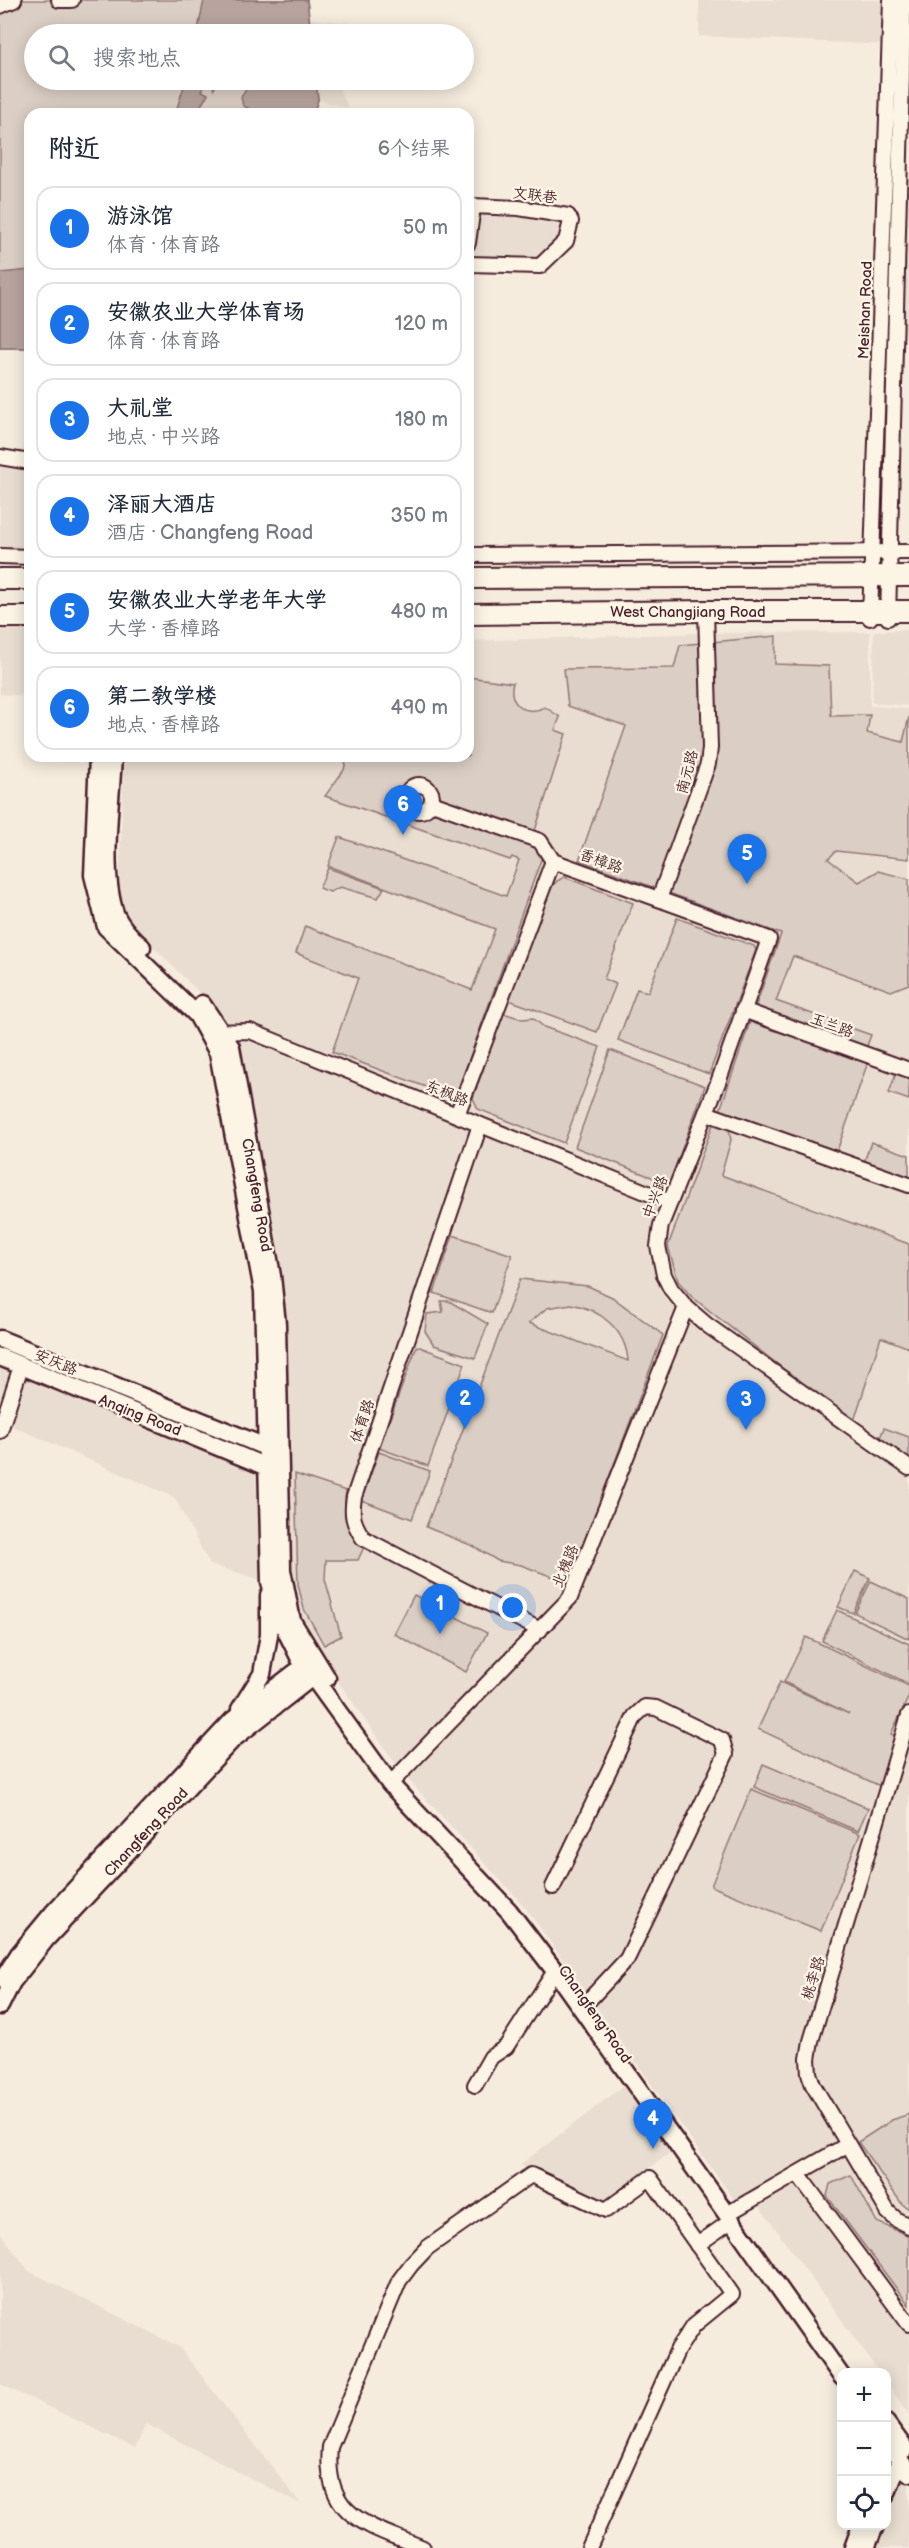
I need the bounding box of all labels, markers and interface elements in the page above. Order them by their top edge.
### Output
search box [24,24,474,90]
icon: search [45,41,78,74]
text: 搜索地点 [93,45,181,72]
text: 附近 [48,134,100,165]
text: 6个结果 [378,137,450,161]
street label: 文联巷 [511,183,558,208]
text: 游泳馆 [107,203,173,230]
text: 1 [65,216,74,240]
text: 50 m [403,216,448,240]
text: 体育 · 体育路 [107,233,220,257]
street label: Meishan Road [854,261,877,359]
text: 安徽农业大学体育场 [107,299,305,326]
text: 2 [64,312,75,336]
text: 120 m [395,312,448,336]
text: 体育 · 体育路 [107,329,220,353]
text: 大礼堂 [107,395,173,422]
text: 3 [64,408,75,432]
text: 180 m [395,408,448,432]
text: 地点 · 中兴路 [107,425,220,449]
text: 泽丽大酒店 [107,491,217,518]
text: 4 [64,504,75,528]
text: 350 m [391,504,448,528]
text: 酒店 · Changfeng Road [107,521,313,545]
text: 安徽农业大学老年大学 [107,587,327,614]
text: 5 [64,600,75,624]
text: 480 m [390,600,448,624]
street label: West Changjiang Road [610,603,766,622]
text: 大学 · 香樟路 [107,617,220,641]
text: 第二教学楼 [107,683,217,710]
text: 6 [63,696,76,720]
text: 490 m [391,696,448,720]
text: 地点 · 香樟路 [107,713,220,737]
street label: 南元路 [672,748,702,796]
pin: 6 [384,786,422,835]
pin: 5 [728,834,766,884]
street label: 香樟路 [576,845,625,878]
street label: 玉兰路 [807,1009,856,1042]
street label: 东枫路 [422,1076,471,1111]
street label: Changfeng Road [237,1137,276,1253]
street label: 中兴路 [639,1173,672,1222]
street label: 安庆路 [31,1345,80,1380]
pin: 2 [446,1380,484,1429]
pin: 3 [726,1380,766,1430]
street label: Anqing Road [96,1390,184,1441]
street label: 体育路 [346,1397,379,1446]
street label: 北槐路 [548,1542,583,1591]
pin: 1 [420,1584,460,1634]
your location [498,1593,527,1622]
street label: Changfeng Road [100,1784,193,1881]
street label: 桃李路 [798,1954,829,2002]
street label: Changfeng Road [554,1962,635,2067]
pin: 4 [634,2100,672,2149]
map controls [837,2368,891,2530]
button: + [837,2368,891,2422]
button: − [837,2422,891,2476]
button: locate [837,2476,891,2530]

